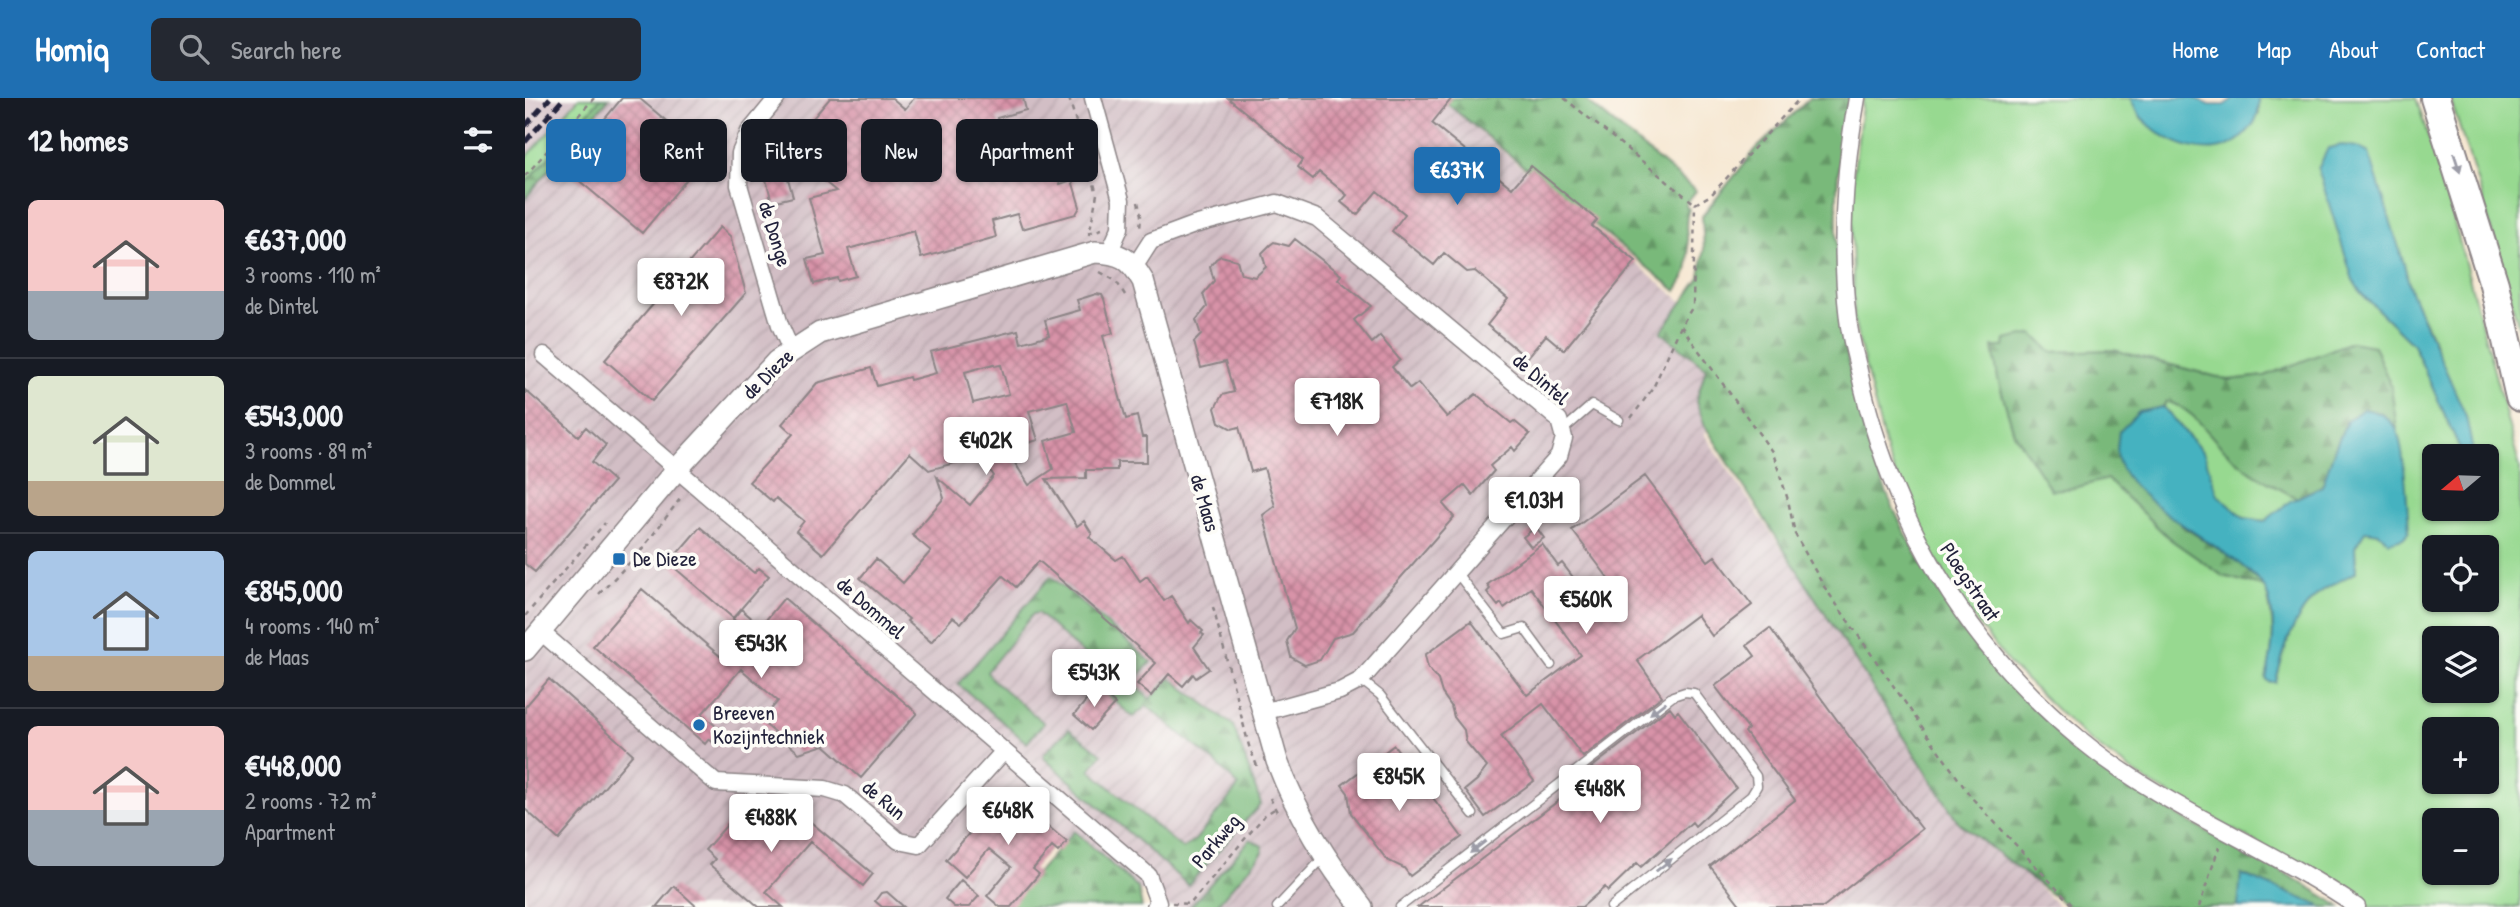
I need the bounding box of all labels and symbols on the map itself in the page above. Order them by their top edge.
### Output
pin: €637K [1408,148,1506,207]
one-way arrow [2452,152,2463,173]
street label: de Donge [752,198,799,270]
pin: €872K [632,258,730,318]
street label: de Dieze [735,342,800,406]
street label: de Dintel [1507,346,1576,412]
pin: €718K [1288,378,1386,438]
pin: €402K [937,418,1035,477]
north arrow [2422,444,2499,522]
street label: de Maas [1183,471,1227,535]
pin: €1.03M [1477,478,1591,537]
street label: Ploegstraat [1934,537,2008,627]
place label: De Dieze [633,544,697,573]
marker: De Dieze [611,551,627,567]
street label: de Dommel [831,570,912,646]
pin: €560K [1537,576,1635,636]
pin: €543K [712,620,810,680]
pin: €543K [1045,650,1143,709]
place label: Breeven Kozijntechniek [713,698,825,751]
one-way arrow [1649,700,1667,714]
marker: Breeven Kozijntechniek [691,717,707,733]
pin: €845K [1350,754,1448,813]
pin: €448K [1551,766,1649,825]
street label: de Run [856,773,912,826]
pin: €648K [959,788,1057,847]
pin: €488K [722,794,820,854]
street label: Parkweg [1184,807,1247,874]
one-way arrow [1469,840,1487,854]
one-way arrow [1655,857,1673,872]

